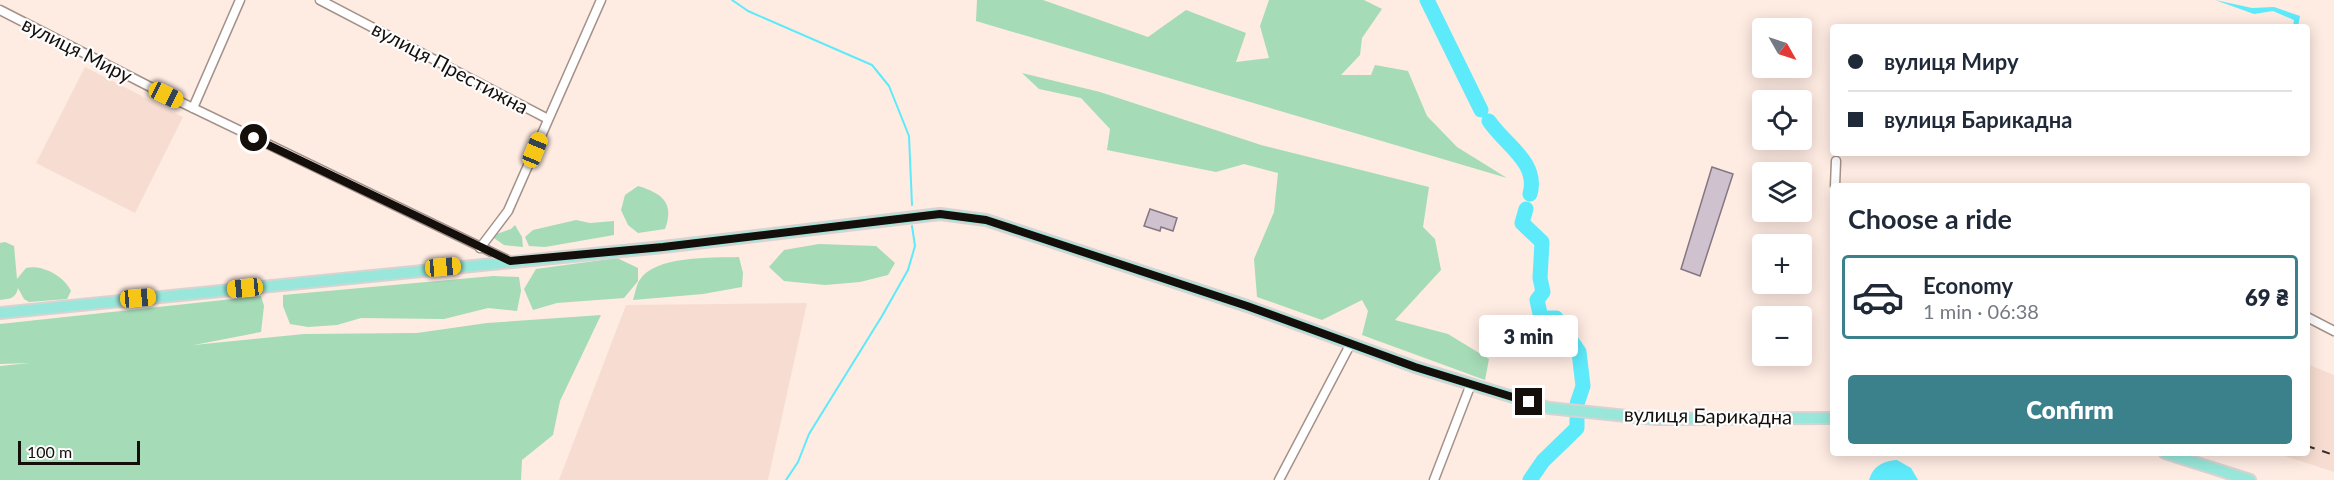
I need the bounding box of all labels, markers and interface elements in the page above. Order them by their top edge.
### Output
street label: вулиця Миру [18,11,137,87]
street label: вулиця Престижна [368,16,533,119]
north arrow [1752,18,1812,78]
map controls [1752,18,1812,366]
text: вулиця Миру [1884,48,2019,75]
car [146,79,186,111]
button: locate [1752,90,1812,150]
text: вулиця Барикадна [1884,106,2072,133]
route start [240,124,267,151]
car [520,130,550,170]
button: layers [1752,162,1812,222]
text: Choose a ride [1848,202,2012,235]
button: + [1752,234,1812,294]
car [424,256,462,278]
icon: car [1851,270,1905,324]
text: Economy [1923,272,2013,299]
car [226,277,264,299]
text: 69 ₴ [2245,284,2289,311]
car [119,287,157,309]
text: 1 min · 06:38 [1923,299,2039,323]
button: − [1752,306,1812,366]
callout: 3 min [1480,315,1579,357]
text: 3 min [1504,324,1553,348]
button: Confirm [1848,375,2292,444]
route end [1515,388,1542,415]
street label: вулиця Барикадна [1624,402,1792,428]
scale bar [18,438,140,466]
text: 100 m [27,442,72,461]

